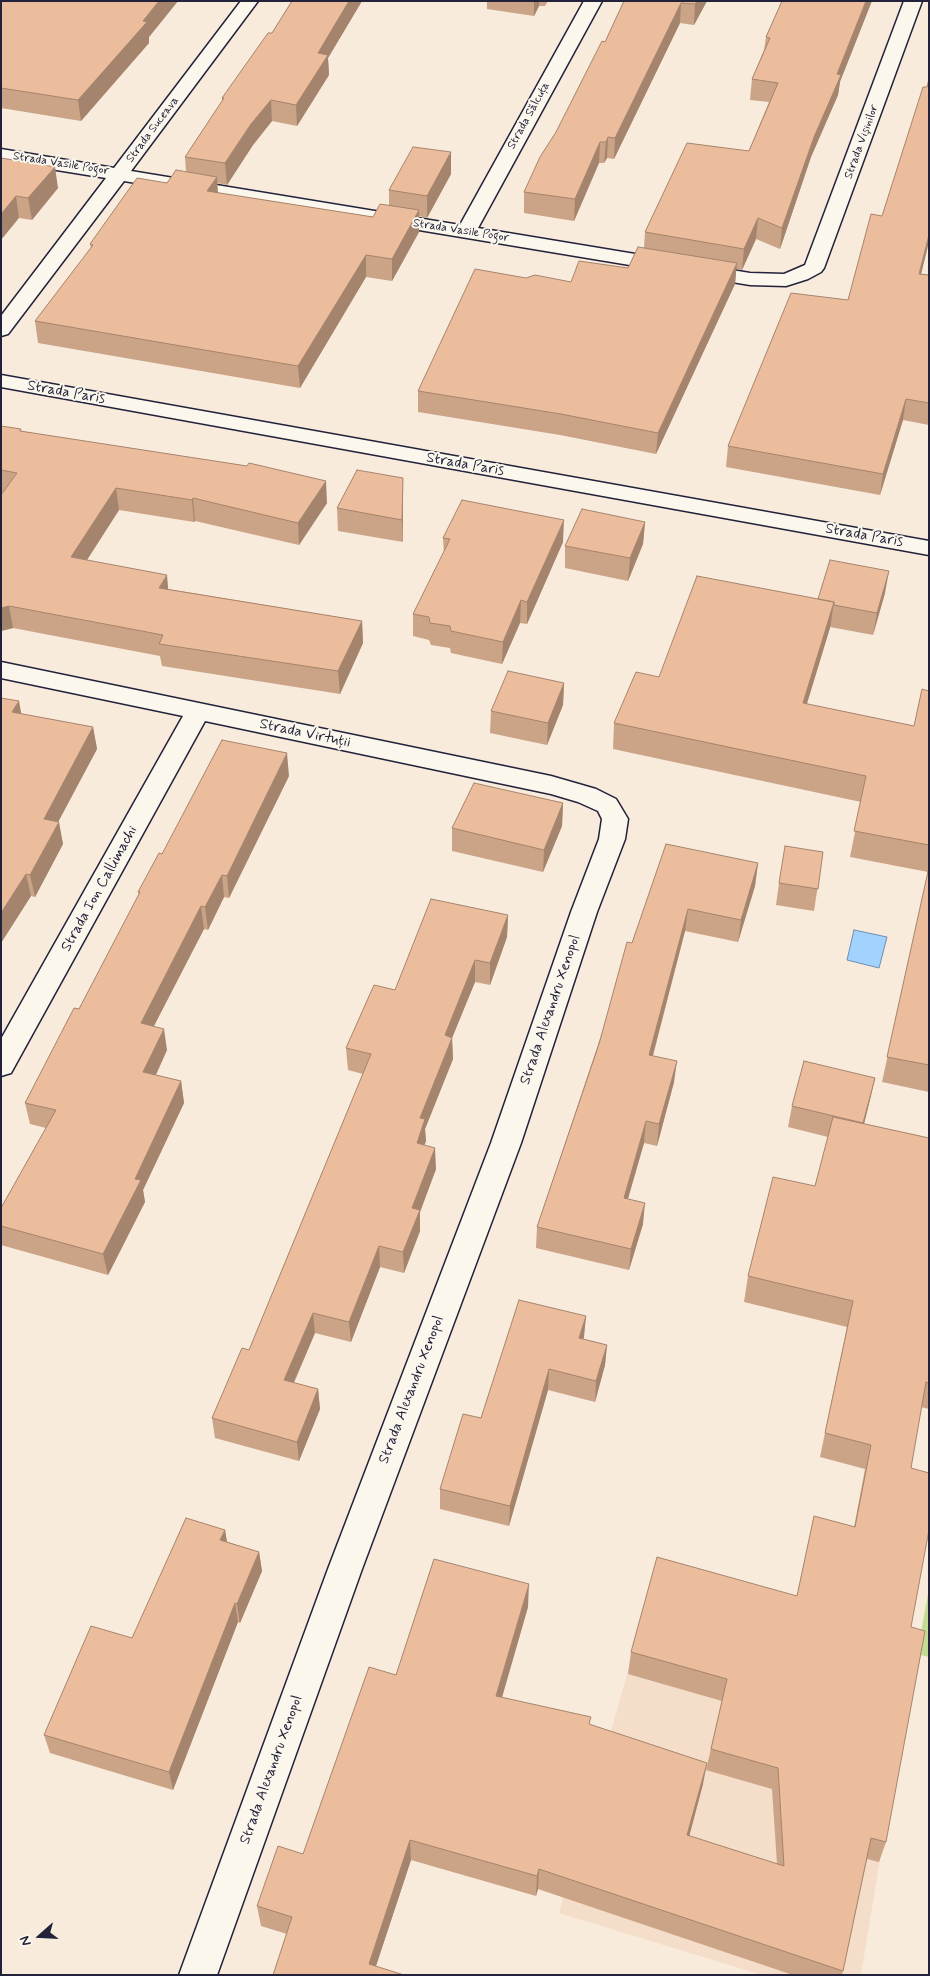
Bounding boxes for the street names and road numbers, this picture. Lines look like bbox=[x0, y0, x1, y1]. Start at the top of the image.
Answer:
street label: Strada Sălcuța bbox=[505, 80, 553, 152]
street label: Strada Suceava bbox=[124, 94, 182, 166]
street label: Strada Vișinilor bbox=[842, 103, 882, 181]
street label: Strada Vasile Pogor bbox=[12, 149, 110, 179]
street label: Strada Vasile Pogor bbox=[412, 216, 510, 246]
street label: Strada Paris bbox=[26, 377, 106, 409]
street label: Strada Paris bbox=[425, 449, 505, 481]
street label: Strada Paris bbox=[824, 520, 904, 552]
street label: Strada Virtuții bbox=[258, 716, 352, 752]
street label: Strada Ion Callimachi bbox=[58, 823, 142, 955]
street label: Strada Alexandru Xenopol bbox=[517, 933, 585, 1087]
street label: Strada Alexandru Xenopol bbox=[375, 1313, 449, 1467]
street label: Strada Alexandru Xenopol bbox=[237, 1693, 307, 1847]

